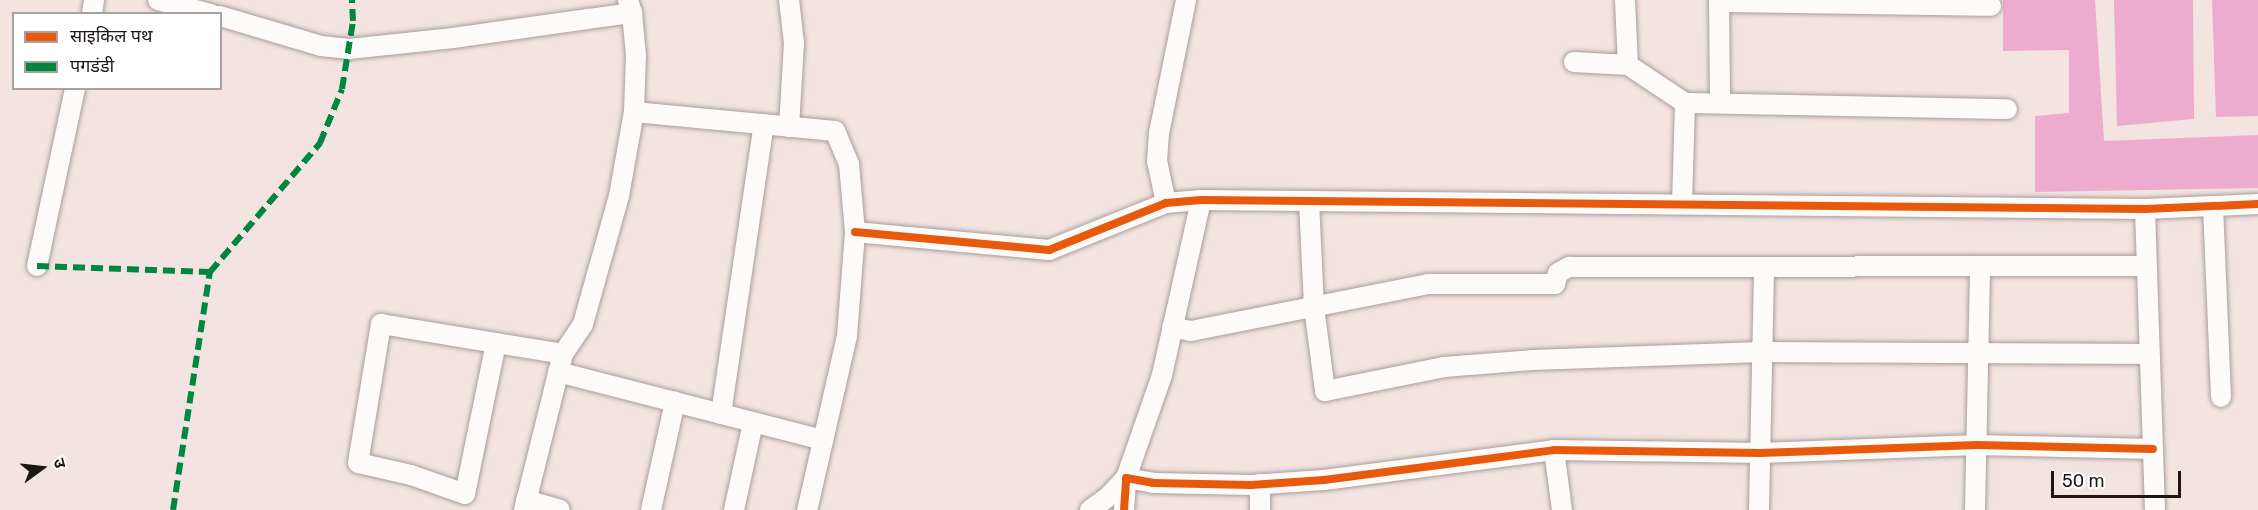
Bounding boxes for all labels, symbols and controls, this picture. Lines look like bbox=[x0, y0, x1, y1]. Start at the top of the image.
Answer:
legend bbox=[12, 12, 222, 90]
text: साइकिल पथ bbox=[70, 25, 153, 47]
text: पगडंडी bbox=[70, 55, 114, 77]
north arrow bbox=[12, 438, 72, 498]
text: उ bbox=[49, 456, 70, 470]
scale bar bbox=[2054, 459, 2184, 497]
text: 50 m bbox=[2062, 470, 2105, 492]

